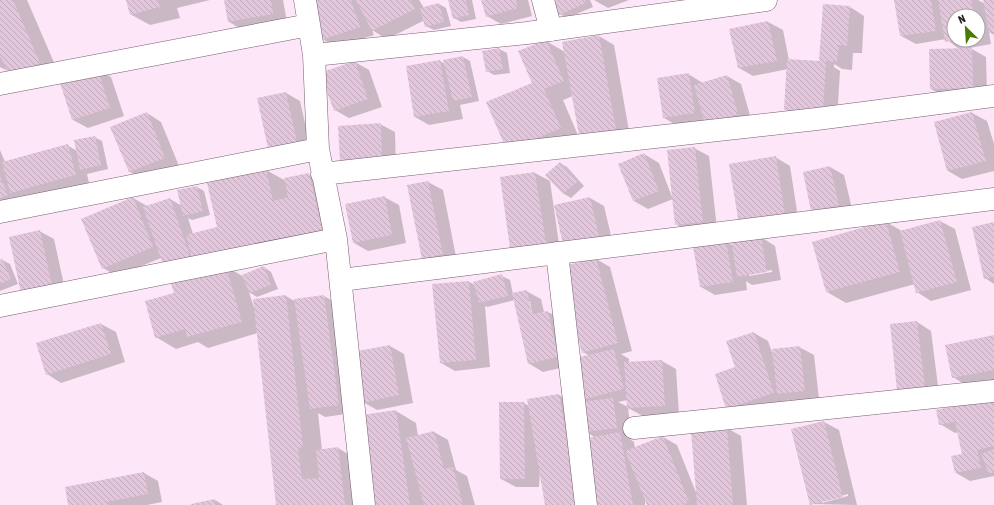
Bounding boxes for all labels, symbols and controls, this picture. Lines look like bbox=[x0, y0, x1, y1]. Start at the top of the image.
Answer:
north arrow bbox=[946, 8, 986, 48]
text: N bbox=[956, 12, 967, 26]

